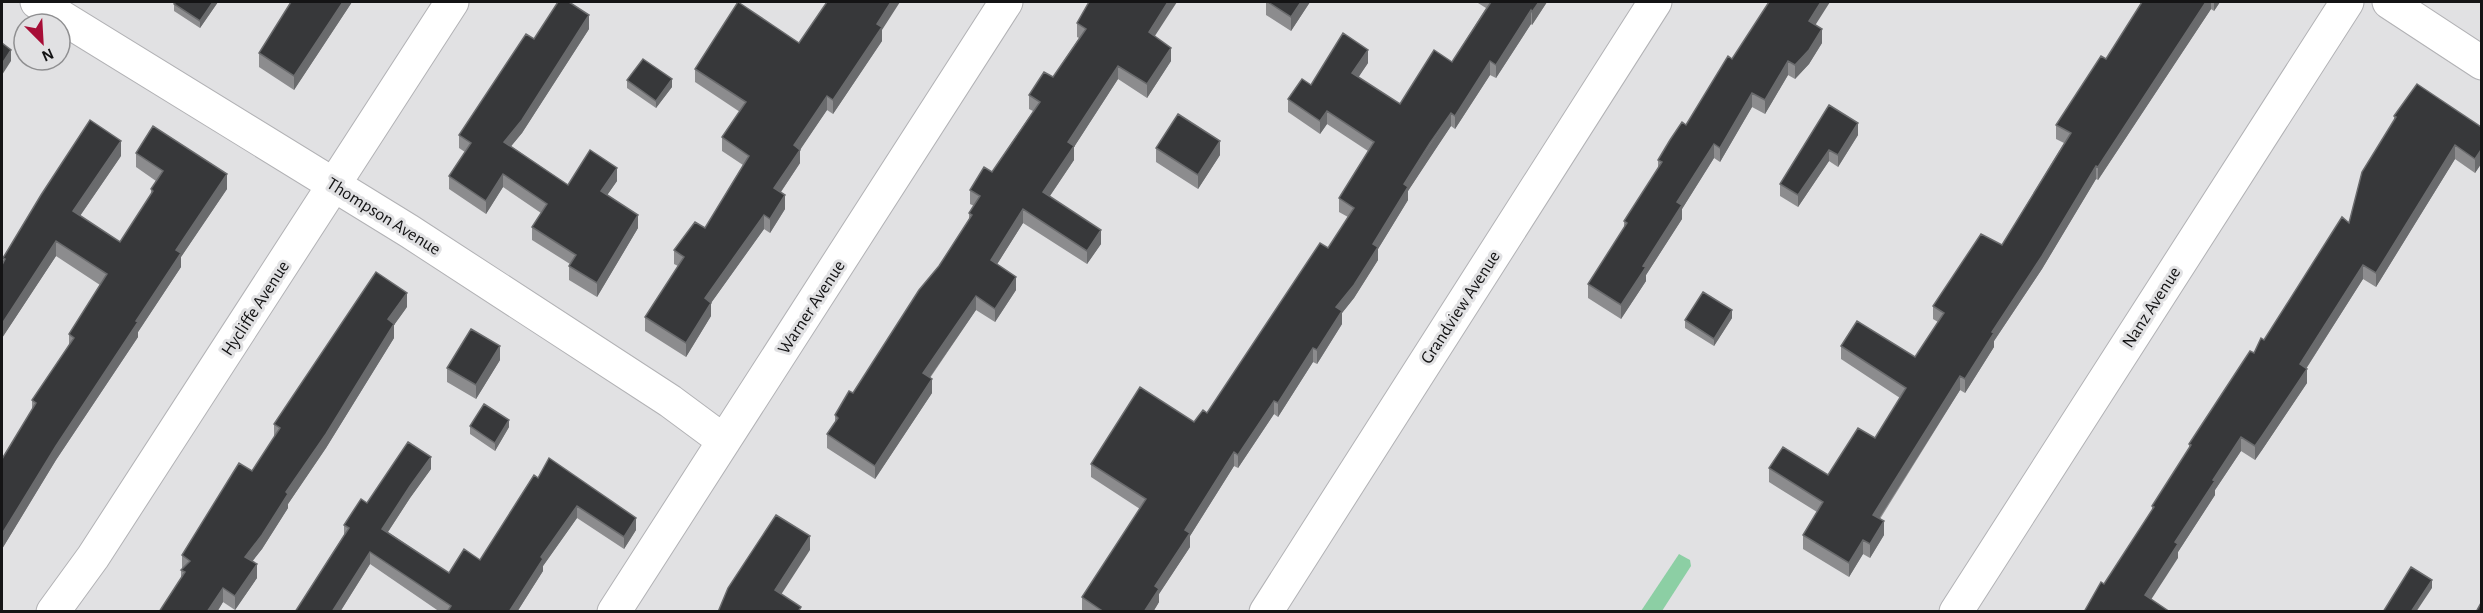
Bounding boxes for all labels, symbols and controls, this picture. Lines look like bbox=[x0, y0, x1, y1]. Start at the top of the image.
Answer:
north arrow bbox=[12, 12, 72, 72]
text: N bbox=[39, 45, 56, 64]
street label: Thompson Avenue bbox=[323, 175, 443, 259]
street label: Grandview Avenue bbox=[1418, 248, 1504, 367]
street label: Warner Avenue bbox=[775, 257, 849, 358]
street label: Hycliffe Avenue bbox=[219, 258, 293, 359]
street label: Nanz Avenue bbox=[2119, 264, 2184, 351]

